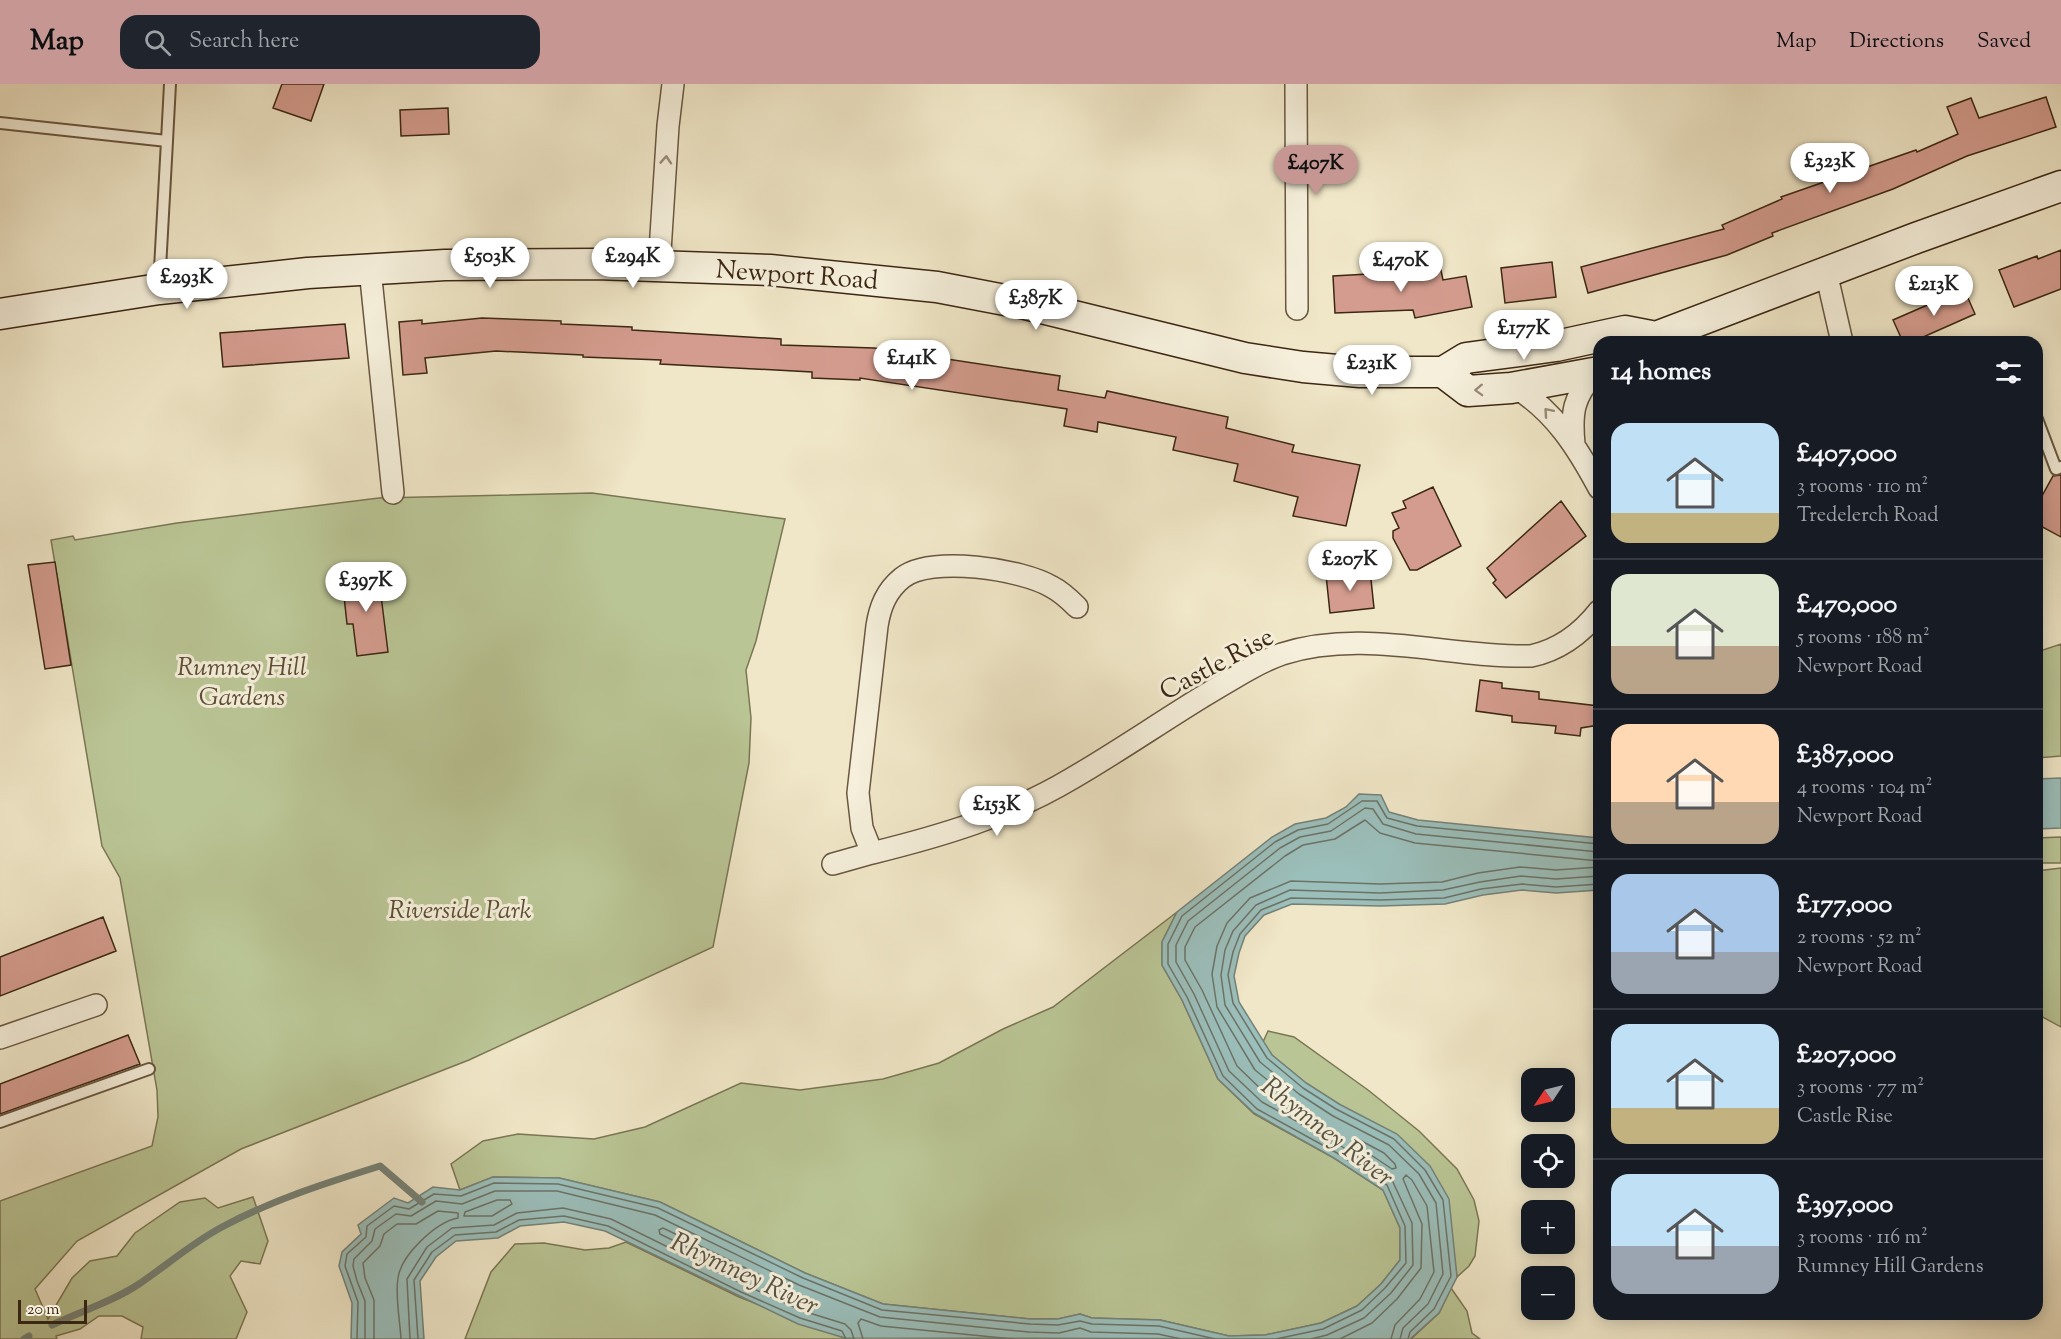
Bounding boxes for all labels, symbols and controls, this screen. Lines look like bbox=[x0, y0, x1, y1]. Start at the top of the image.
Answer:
search box bbox=[120, 15, 540, 69]
text: Map bbox=[30, 22, 84, 62]
icon: search bbox=[141, 26, 174, 59]
text: Search here bbox=[189, 26, 299, 58]
text: Map bbox=[1776, 27, 1816, 57]
text: Directions bbox=[1849, 27, 1944, 57]
text: Saved bbox=[1977, 27, 2031, 57]
pin: £323K bbox=[1788, 143, 1872, 194]
pin: £407K bbox=[1274, 145, 1358, 196]
text: £323K bbox=[1804, 148, 1856, 177]
text: £407K bbox=[1288, 150, 1344, 179]
one-way arrow bbox=[659, 155, 672, 164]
pin: £503K bbox=[448, 238, 532, 289]
pin: £294K bbox=[591, 238, 675, 289]
pin: £470K bbox=[1359, 242, 1443, 293]
text: £503K bbox=[464, 243, 516, 272]
text: £294K bbox=[606, 243, 660, 272]
text: £470K bbox=[1373, 247, 1429, 276]
street label: Newport Road bbox=[714, 252, 880, 301]
pin: £293K bbox=[145, 259, 229, 310]
text: £293K bbox=[161, 264, 213, 293]
pin: £213K bbox=[1892, 266, 1976, 317]
text: £213K bbox=[1909, 271, 1959, 300]
pin: £387K bbox=[994, 280, 1078, 331]
text: £387K bbox=[1009, 285, 1063, 314]
pin: £177K bbox=[1482, 310, 1566, 361]
text: £177K bbox=[1498, 315, 1550, 344]
pin: £141K bbox=[870, 340, 954, 391]
text: £141K bbox=[887, 345, 937, 374]
pin: £231K bbox=[1330, 345, 1414, 396]
text: £231K bbox=[1347, 350, 1397, 379]
text: 14 homes bbox=[1611, 354, 1711, 391]
icon: filters bbox=[1992, 356, 2025, 389]
one-way arrow bbox=[1475, 384, 1484, 397]
one-way arrow bbox=[1544, 408, 1555, 419]
text: £407,000 bbox=[1797, 436, 1897, 473]
icon: home bbox=[1659, 447, 1731, 519]
text: 3 rooms · 110 m² bbox=[1797, 473, 1928, 502]
text: Tredelerch Road bbox=[1797, 502, 1939, 531]
pin: £207K bbox=[1308, 541, 1392, 592]
text: £207K bbox=[1322, 546, 1378, 575]
pin: £397K bbox=[324, 562, 408, 613]
text: £397K bbox=[339, 567, 393, 596]
text: £470,000 bbox=[1797, 587, 1897, 624]
icon: home bbox=[1659, 598, 1731, 670]
street label: Castle Rise bbox=[1153, 620, 1281, 711]
text: 5 rooms · 188 m² bbox=[1797, 624, 1930, 653]
park label: Rumney Hill Gardens bbox=[177, 650, 307, 717]
text: Newport Road bbox=[1797, 653, 1922, 682]
text: £387,000 bbox=[1797, 737, 1894, 774]
icon: home bbox=[1659, 748, 1731, 820]
text: 4 rooms · 104 m² bbox=[1797, 774, 1933, 803]
pin: £153K bbox=[955, 786, 1039, 837]
text: £153K bbox=[973, 791, 1021, 820]
text: Newport Road bbox=[1797, 803, 1922, 832]
text: £177,000 bbox=[1797, 887, 1892, 924]
park label: Riverside Park bbox=[389, 893, 532, 930]
icon: home bbox=[1659, 898, 1731, 970]
text: 2 rooms · 52 m² bbox=[1797, 924, 1922, 953]
text: Newport Road bbox=[1797, 953, 1922, 982]
text: £207,000 bbox=[1797, 1037, 1896, 1074]
icon: home bbox=[1659, 1048, 1731, 1120]
north arrow bbox=[1521, 1068, 1575, 1122]
map controls bbox=[1521, 1068, 1575, 1320]
water label: Rhymney River bbox=[1252, 1069, 1402, 1198]
text: 3 rooms · 77 m² bbox=[1797, 1074, 1924, 1103]
text: Castle Rise bbox=[1797, 1103, 1893, 1132]
button: locate bbox=[1521, 1134, 1575, 1188]
text: £397,000 bbox=[1797, 1187, 1893, 1224]
icon: home bbox=[1659, 1198, 1731, 1270]
button: + bbox=[1521, 1200, 1575, 1254]
water label: Rhymney River bbox=[664, 1224, 825, 1327]
text: 3 rooms · 116 m² bbox=[1797, 1224, 1928, 1253]
text: Rumney Hill Gardens bbox=[1797, 1253, 1984, 1282]
button: − bbox=[1521, 1266, 1575, 1320]
scale bar bbox=[18, 1297, 87, 1324]
text: 20 m bbox=[27, 1299, 60, 1322]

